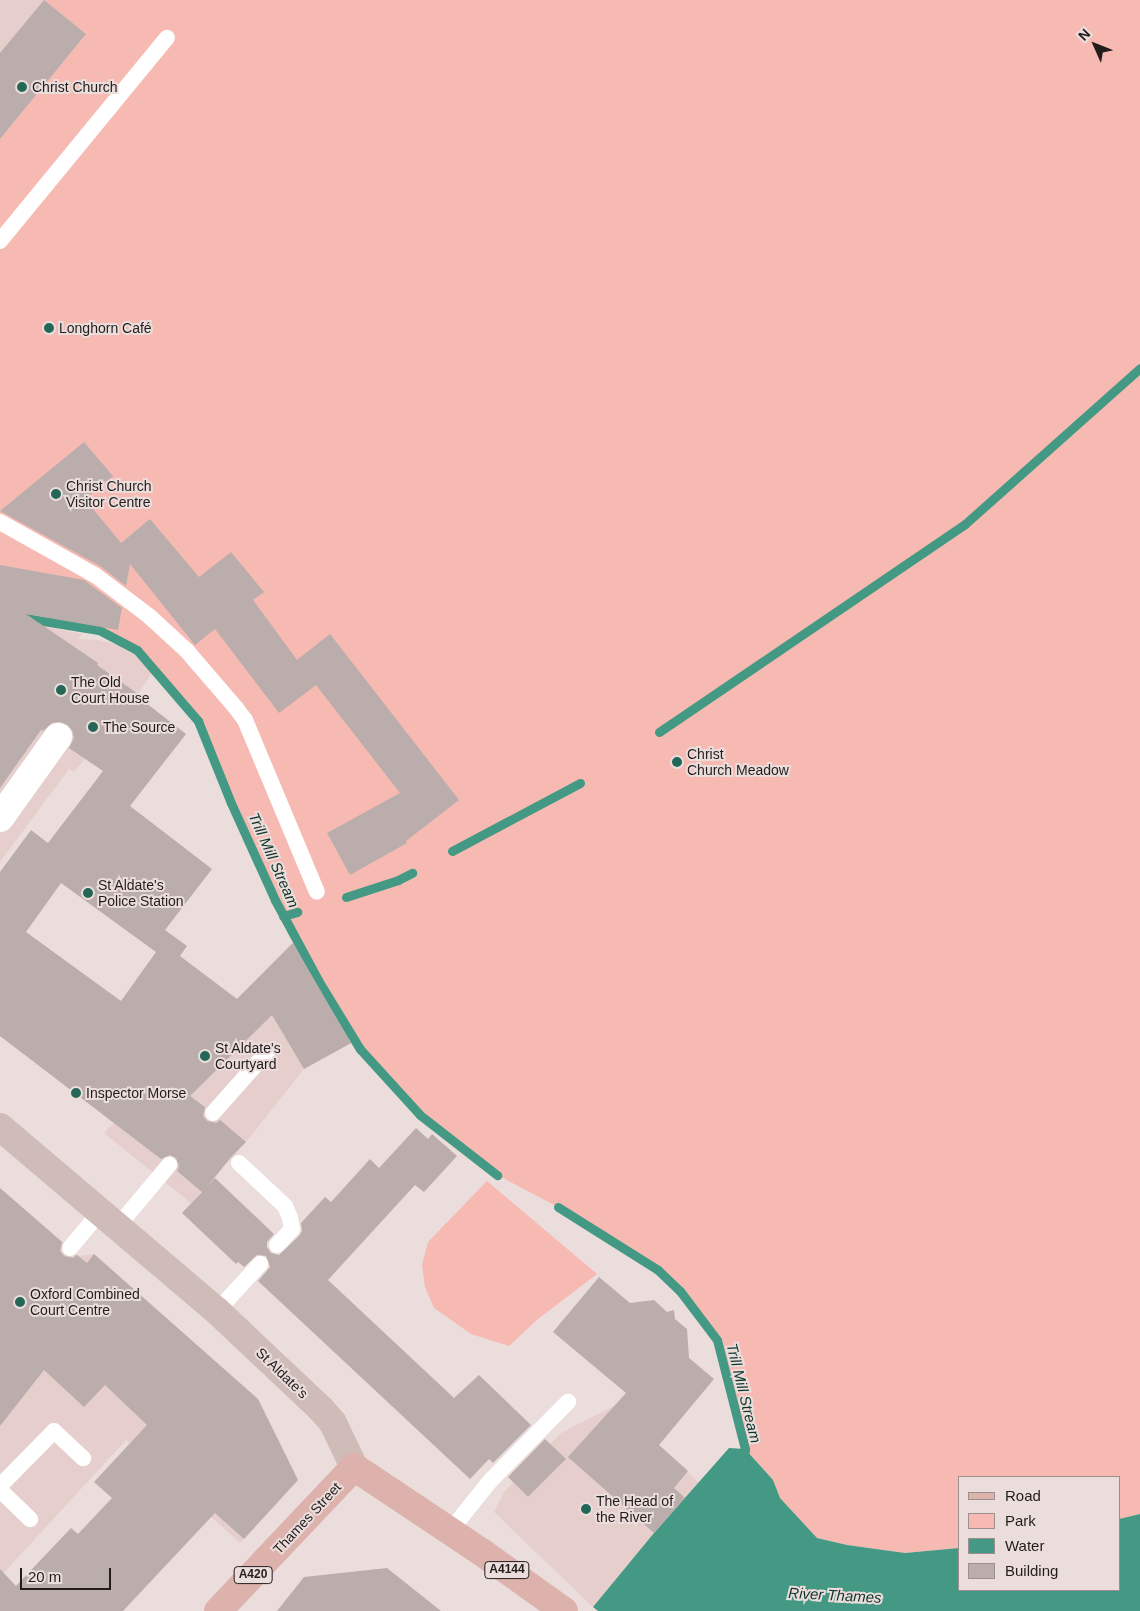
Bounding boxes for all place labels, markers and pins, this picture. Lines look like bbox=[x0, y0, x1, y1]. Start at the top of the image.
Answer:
place label: Christ Church bbox=[32, 79, 118, 95]
marker: Christ Church bbox=[16, 81, 28, 93]
place label: Longhorn Café bbox=[59, 320, 152, 336]
marker: Longhorn Café bbox=[43, 322, 55, 334]
place label: Christ Church Visitor Centre bbox=[66, 478, 152, 511]
marker: Christ Church Visitor Centre bbox=[50, 488, 62, 500]
place label: The Old Court House bbox=[71, 674, 150, 706]
marker: The Old Court House bbox=[55, 684, 67, 696]
place label: The Source bbox=[103, 719, 175, 735]
marker: The Source bbox=[87, 721, 99, 733]
place label: Christ Church Meadow bbox=[687, 746, 789, 779]
marker: Christ Church Meadow bbox=[671, 756, 683, 768]
place label: St Aldate's Police Station bbox=[98, 877, 184, 910]
marker: St Aldate's Police Station bbox=[82, 887, 94, 899]
place label: St Aldate's Courtyard bbox=[215, 1040, 281, 1072]
marker: St Aldate's Courtyard bbox=[199, 1050, 211, 1062]
place label: Inspector Morse bbox=[86, 1085, 186, 1101]
marker: Inspector Morse bbox=[70, 1087, 82, 1099]
place label: Oxford Combined Court Centre bbox=[30, 1286, 140, 1318]
marker: Oxford Combined Court Centre bbox=[14, 1296, 26, 1308]
place label: The Head of the River bbox=[596, 1493, 673, 1525]
marker: The Head of the River bbox=[580, 1503, 592, 1515]

